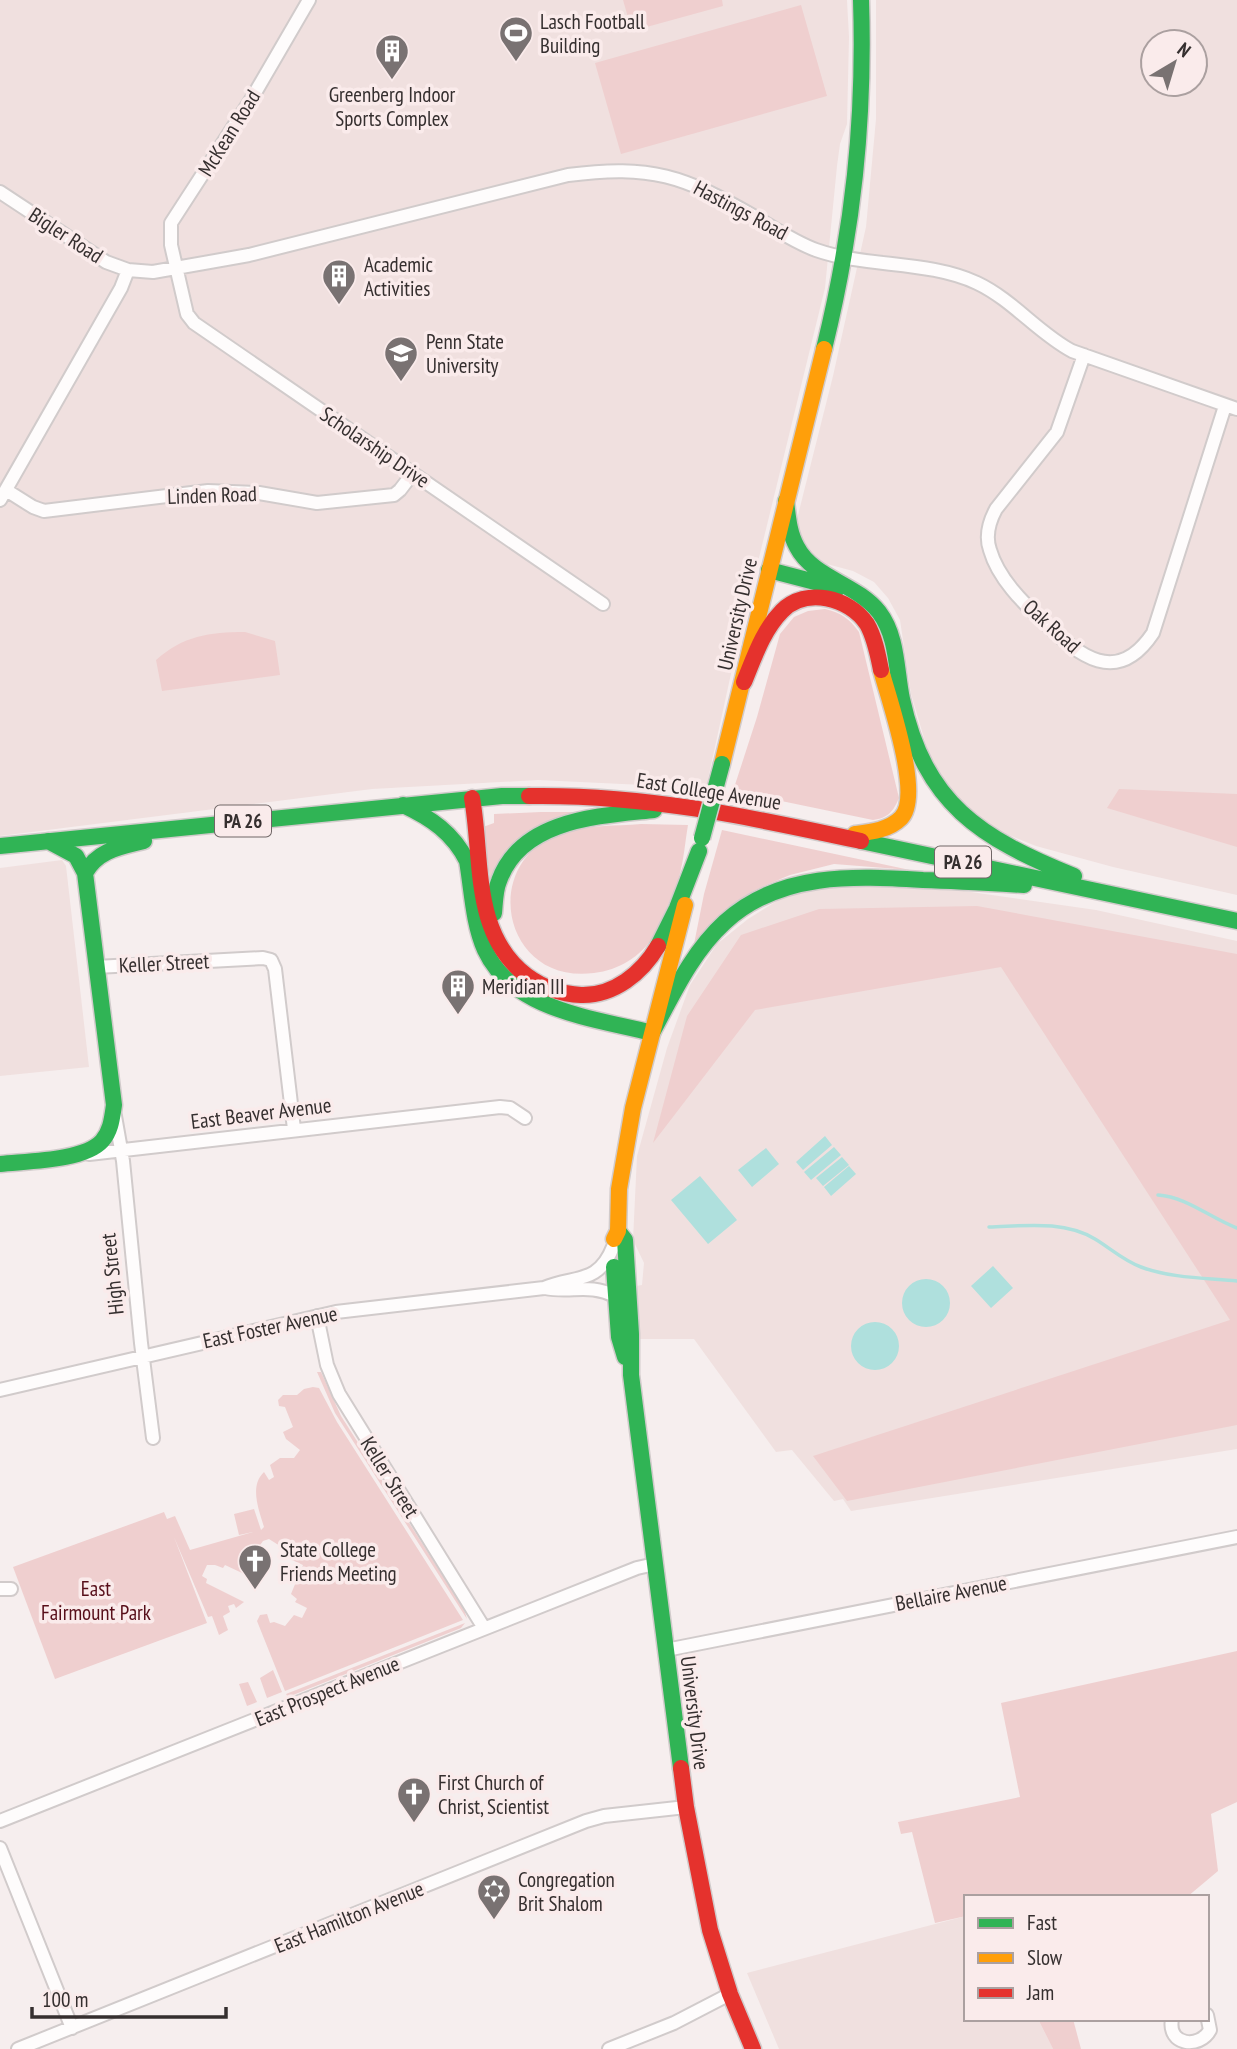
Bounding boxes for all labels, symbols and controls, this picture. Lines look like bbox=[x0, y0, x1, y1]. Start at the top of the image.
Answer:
place label: Lasch Football Building bbox=[540, 8, 645, 59]
sports icon: Lasch Football Building bbox=[497, 14, 535, 63]
north arrow bbox=[1139, 28, 1209, 98]
building icon: Greenberg Indoor Sports Complex bbox=[373, 32, 411, 81]
text: N bbox=[1173, 37, 1196, 62]
place label: Greenberg Indoor Sports Complex bbox=[329, 81, 456, 132]
street label: McKean Road bbox=[192, 85, 266, 181]
street label: Hastings Road bbox=[689, 174, 793, 246]
street label: Bigler Road bbox=[24, 201, 108, 269]
place label: Academic Activities bbox=[364, 251, 434, 302]
building icon: Academic Activities bbox=[320, 257, 358, 306]
place label: Penn State University bbox=[426, 328, 504, 379]
school or university icon: Penn State University bbox=[382, 334, 420, 383]
street label: Scholarship Drive bbox=[315, 400, 435, 494]
street label: Linden Road bbox=[167, 480, 257, 510]
street label: University Drive bbox=[711, 555, 763, 673]
street label: Oak Road bbox=[1018, 593, 1086, 659]
street label: East College Avenue bbox=[635, 766, 783, 816]
road number: PA 26 bbox=[215, 806, 271, 836]
road number: PA 26 bbox=[935, 846, 991, 877]
street label: Keller Street bbox=[118, 947, 210, 979]
building icon: Meridian III bbox=[439, 967, 477, 1016]
place label: Meridian III bbox=[482, 973, 565, 1000]
street label: East Beaver Avenue bbox=[189, 1091, 333, 1135]
street label: High Street bbox=[94, 1232, 130, 1316]
street label: East Foster Avenue bbox=[200, 1300, 340, 1354]
street label: Keller Street bbox=[355, 1432, 426, 1523]
place label: State College Friends Meeting bbox=[280, 1536, 397, 1587]
church icon: State College Friends Meeting bbox=[236, 1542, 274, 1591]
street label: Bellaire Avenue bbox=[893, 1569, 1009, 1617]
park label: East Fairmount Park bbox=[41, 1575, 151, 1626]
street label: East Prospect Avenue bbox=[251, 1650, 403, 1732]
street label: University Drive bbox=[675, 1655, 715, 1771]
place label: First Church of Christ, Scientist bbox=[438, 1769, 549, 1820]
church icon: First Church of Christ, Scientist bbox=[395, 1775, 433, 1824]
place label: Congregation Brit Shalom bbox=[518, 1866, 615, 1917]
synagogue icon: Congregation Brit Shalom bbox=[475, 1872, 513, 1921]
street label: East Hamilton Avenue bbox=[271, 1875, 427, 1959]
legend bbox=[964, 1895, 1209, 2021]
text: Fast bbox=[1027, 1909, 1057, 1936]
text: Slow bbox=[1027, 1944, 1063, 1971]
scale bar bbox=[32, 1976, 226, 2020]
text: Jam bbox=[1026, 1979, 1054, 2006]
text: 100 m bbox=[42, 1986, 88, 2013]

